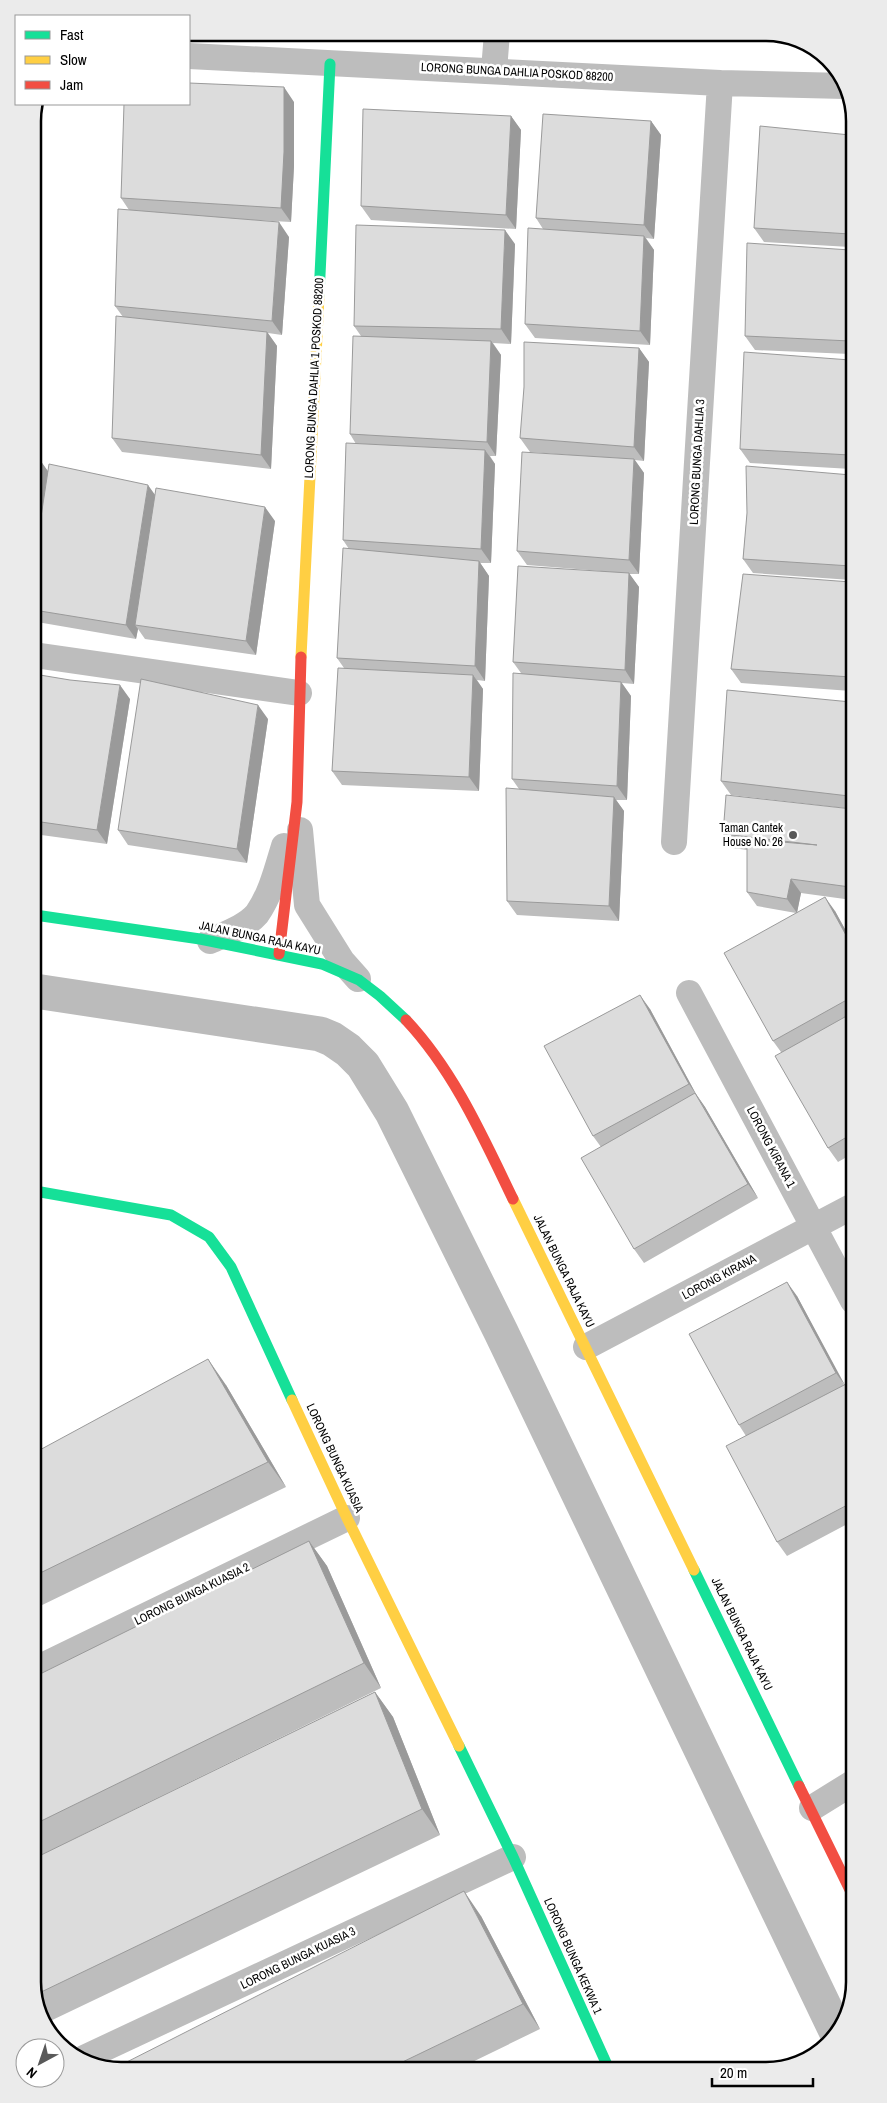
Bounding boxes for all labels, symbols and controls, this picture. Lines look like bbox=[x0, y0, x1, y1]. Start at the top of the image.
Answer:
legend bbox=[15, 15, 190, 105]
text: Fast bbox=[60, 24, 84, 45]
text: Slow bbox=[60, 49, 87, 70]
street label: LORONG BUNGA DAHLIA POSKOD 88200 bbox=[420, 59, 614, 85]
text: Jam bbox=[60, 74, 83, 95]
street label: LORONG BUNGA DAHLIA 1 POSKOD 88200 bbox=[301, 277, 327, 479]
street label: LORONG BUNGA DAHLIA 3 bbox=[686, 399, 708, 525]
place label: Taman Cantek House No. 26 bbox=[719, 820, 783, 850]
marker: Taman Cantek House No. 26 bbox=[787, 829, 799, 841]
street label: JALAN BUNGA RAJA KAYU bbox=[198, 917, 322, 959]
street label: LORONG KIRANA 1 bbox=[743, 1104, 799, 1191]
street label: JALAN BUNGA RAJA KAYU bbox=[530, 1212, 598, 1330]
street label: LORONG KIRANA bbox=[679, 1250, 759, 1303]
street label: LORONG BUNGA KUASIA bbox=[303, 1401, 368, 1516]
street label: LORONG BUNGA KUASIA 2 bbox=[132, 1559, 252, 1629]
street label: JALAN BUNGA RAJA KAYU bbox=[708, 1575, 776, 1693]
street label: LORONG BUNGA KEKWA 1 bbox=[540, 1895, 606, 2017]
street label: LORONG BUNGA KUASIA 3 bbox=[238, 1923, 358, 1993]
north arrow bbox=[15, 2038, 65, 2088]
scale bar bbox=[712, 2056, 813, 2088]
text: 20 m bbox=[720, 2062, 747, 2083]
text: N bbox=[23, 2063, 41, 2083]

